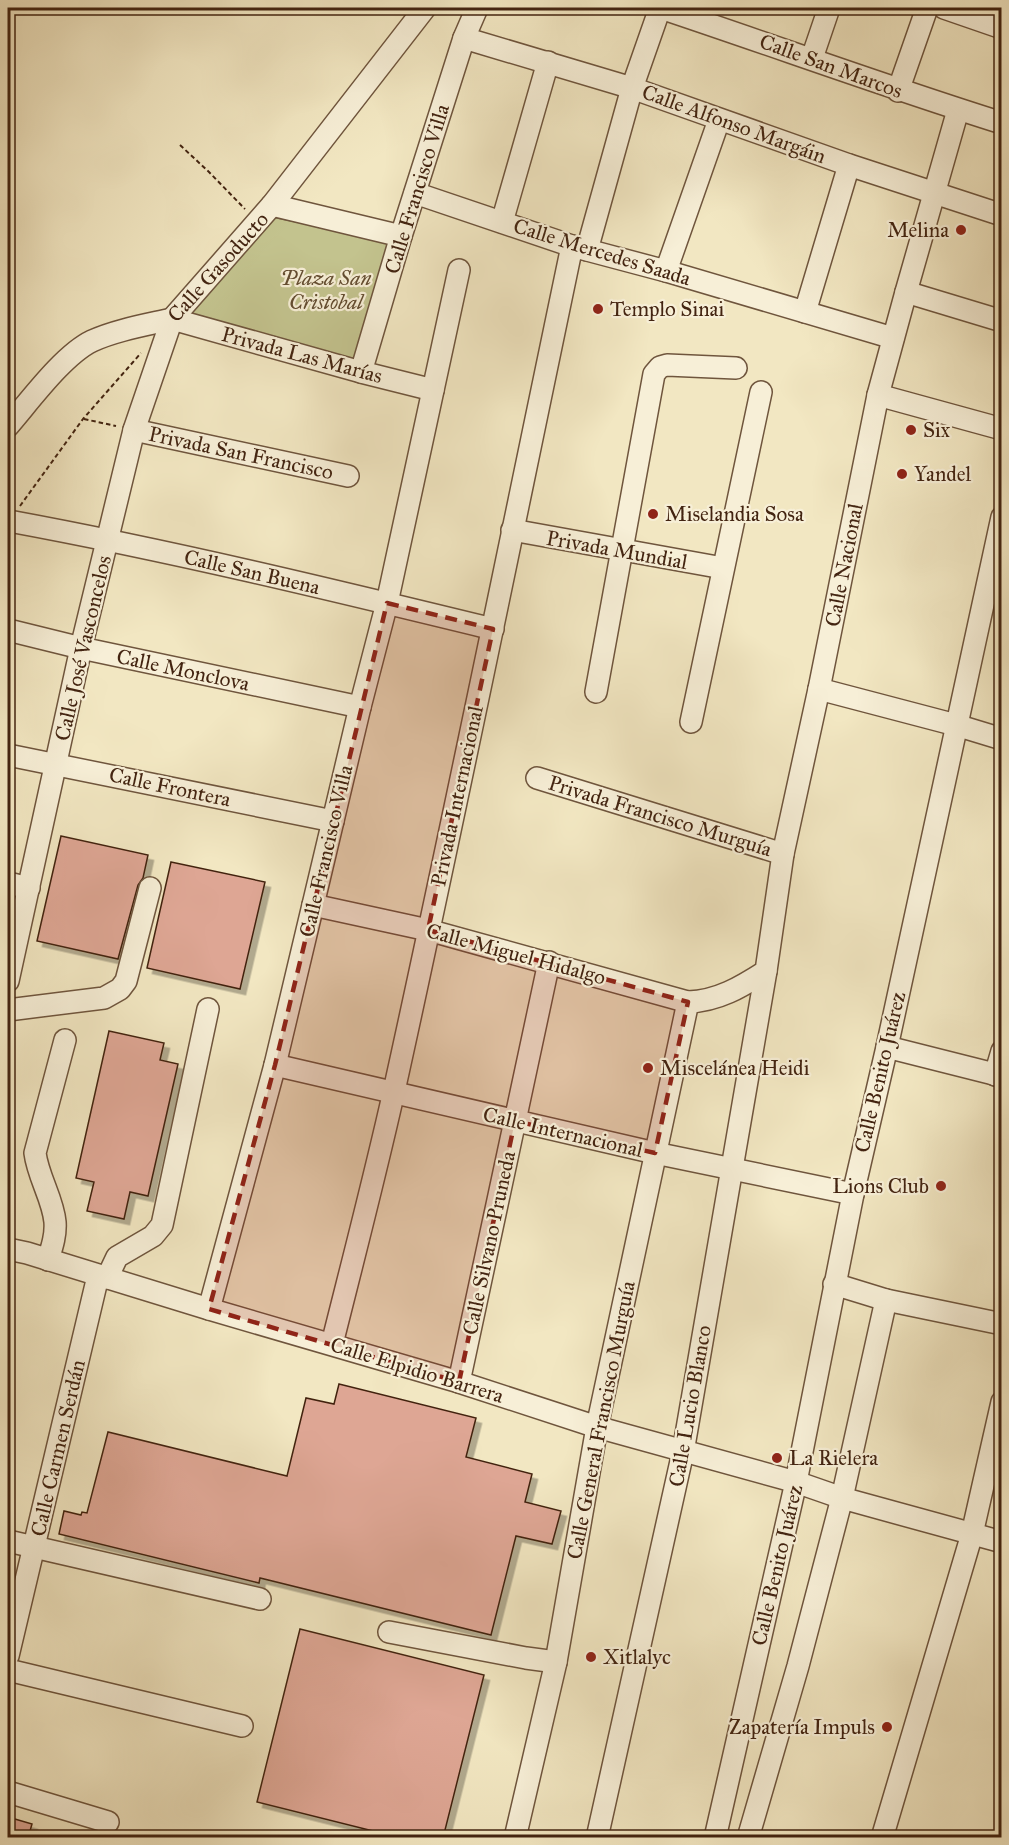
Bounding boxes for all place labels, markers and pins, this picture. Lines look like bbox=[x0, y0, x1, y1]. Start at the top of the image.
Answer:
place label: Melina bbox=[887, 217, 949, 243]
marker: Melina bbox=[954, 223, 968, 237]
place label: Templo Sinai bbox=[610, 296, 724, 322]
marker: Templo Sinai bbox=[591, 302, 605, 316]
place label: Six bbox=[923, 417, 951, 443]
marker: Six bbox=[904, 423, 918, 437]
place label: Yandel bbox=[914, 461, 972, 487]
marker: Yandel bbox=[895, 467, 909, 481]
place label: Miselandia Sosa bbox=[665, 501, 804, 527]
marker: Miselandia Sosa bbox=[646, 507, 660, 521]
place label: Miscelánea Heidi bbox=[660, 1055, 810, 1081]
marker: Miscelánea Heidi bbox=[641, 1061, 655, 1075]
place label: Lions Club bbox=[832, 1173, 929, 1199]
marker: Lions Club bbox=[934, 1179, 948, 1193]
place label: La Rielera bbox=[789, 1445, 878, 1471]
marker: La Rielera bbox=[770, 1451, 784, 1465]
place label: Xitlalyc bbox=[603, 1644, 671, 1670]
marker: Xitlalyc bbox=[584, 1650, 598, 1664]
place label: Zapatería Impuls bbox=[729, 1714, 875, 1740]
marker: Zapatería Impuls bbox=[880, 1720, 894, 1734]

